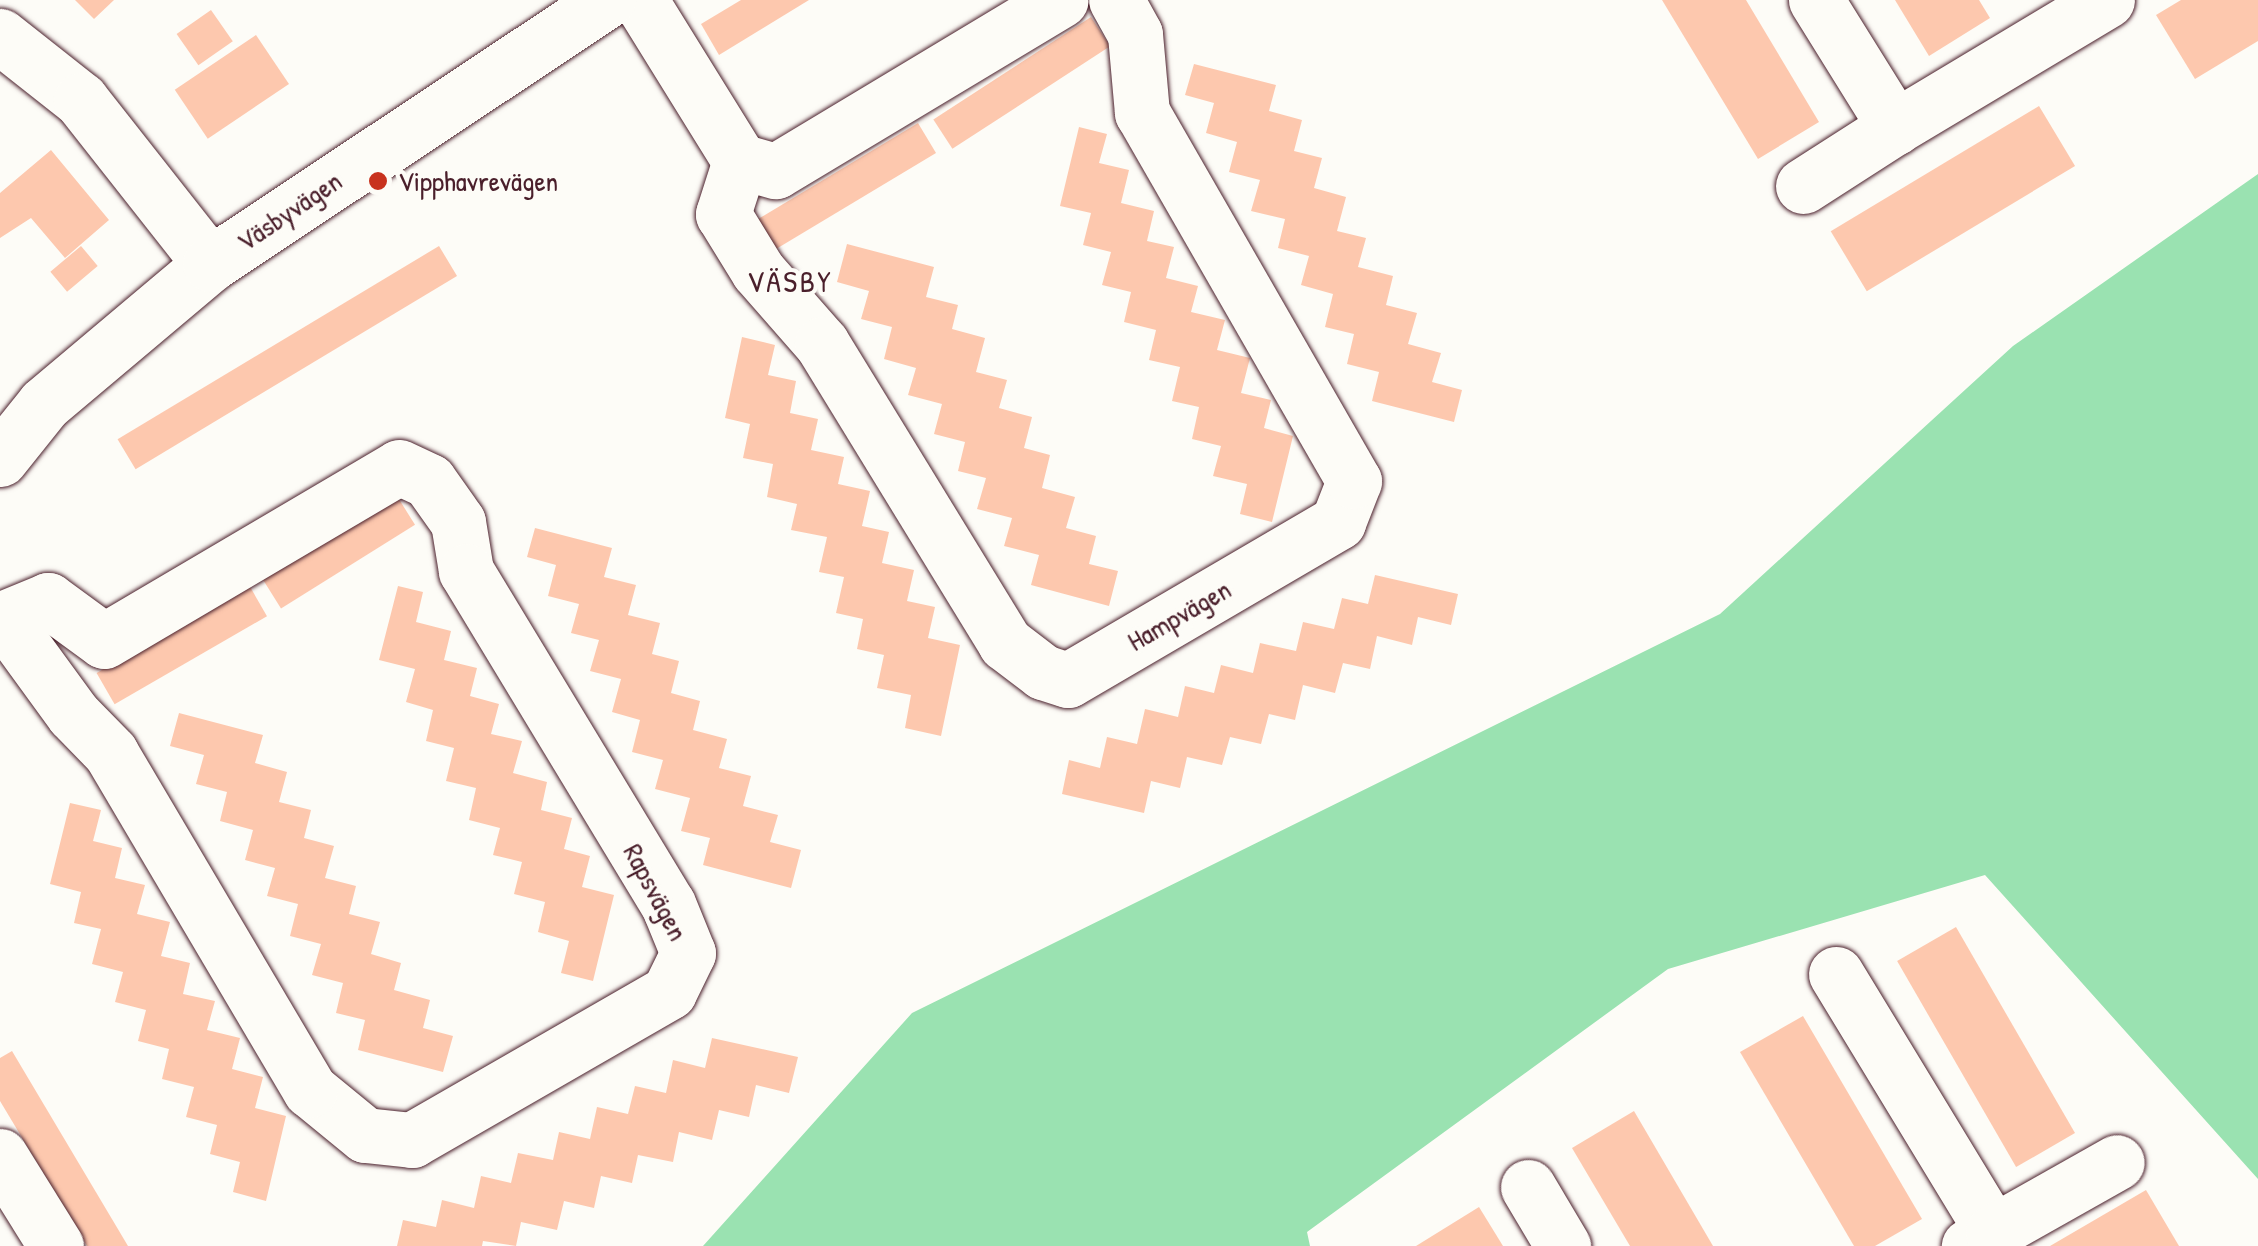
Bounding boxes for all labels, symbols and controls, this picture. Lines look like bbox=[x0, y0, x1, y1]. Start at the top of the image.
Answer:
street label: Väsbyvägen bbox=[230, 164, 348, 258]
place label: Vipphavrevägen bbox=[398, 164, 558, 198]
marker: Vipphavrevägen bbox=[367, 170, 389, 192]
district label: VÄSBY bbox=[747, 263, 833, 299]
street label: Hampvägen bbox=[1121, 572, 1237, 658]
street label: Rapsvägen bbox=[617, 838, 695, 946]

